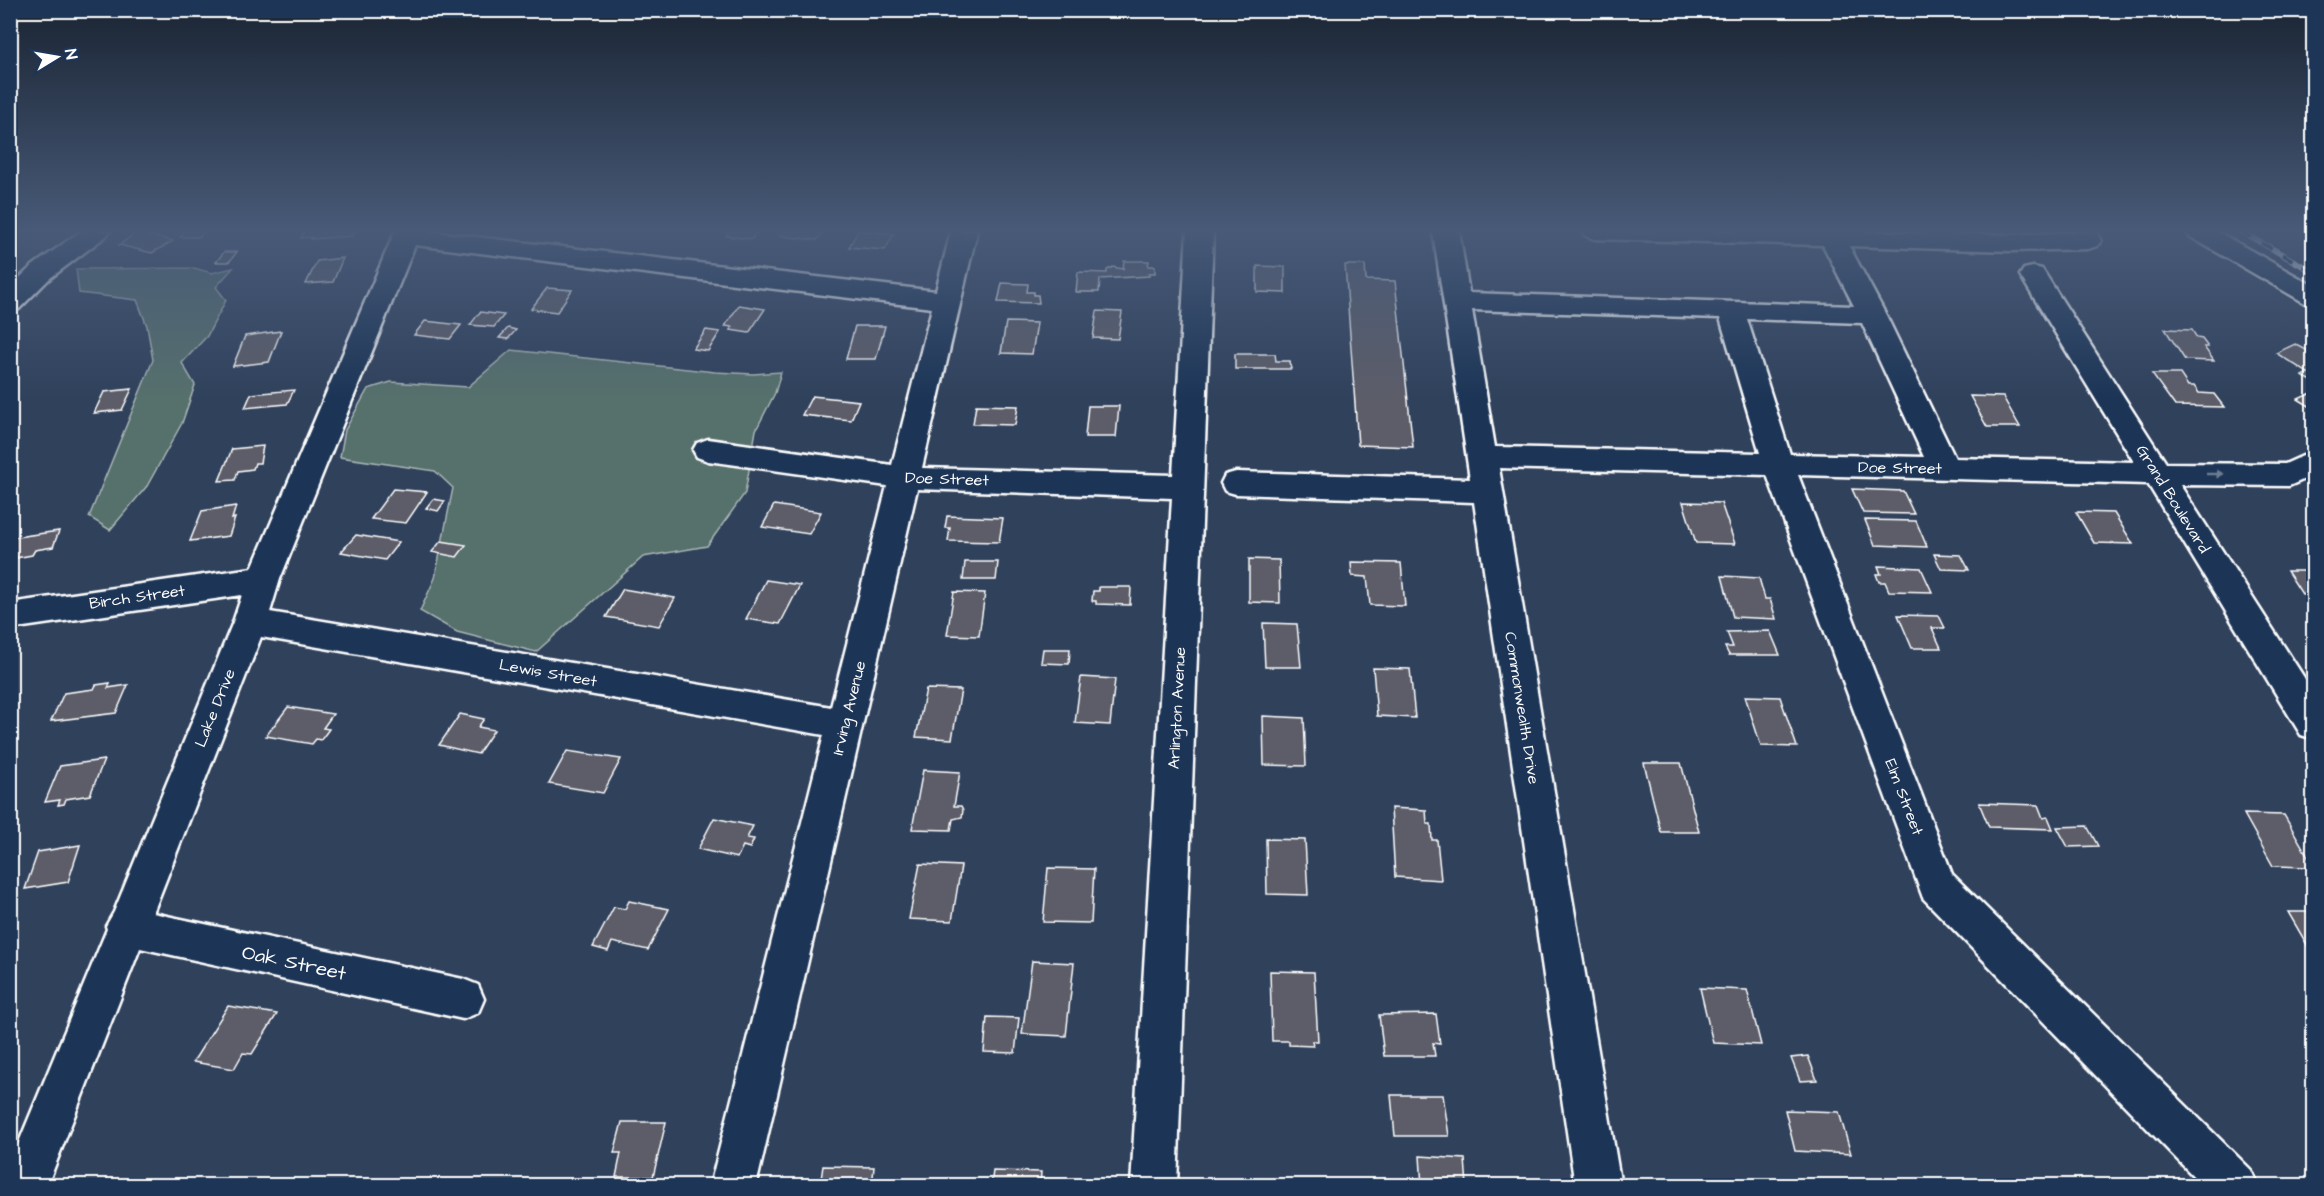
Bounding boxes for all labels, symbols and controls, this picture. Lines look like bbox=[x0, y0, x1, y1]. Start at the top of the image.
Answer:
north arrow bbox=[27, 27, 87, 87]
text: N bbox=[59, 47, 82, 61]
street label: Grand Boulevard bbox=[2131, 441, 2215, 557]
street label: Doe Street bbox=[1858, 456, 1943, 480]
street label: Doe Street bbox=[905, 467, 990, 491]
one-way arrow bbox=[2205, 469, 2224, 479]
street label: Birch Street bbox=[88, 579, 187, 615]
street label: Commonwealth Drive bbox=[1499, 630, 1545, 786]
street label: Arlington Avenue bbox=[1163, 646, 1192, 770]
street label: Lewis Street bbox=[497, 654, 599, 693]
street label: Irving Avenue bbox=[827, 658, 872, 758]
street label: Lake Drive bbox=[189, 665, 241, 750]
street label: Elm Street bbox=[1879, 756, 1929, 839]
street label: Oak Street bbox=[239, 938, 349, 988]

